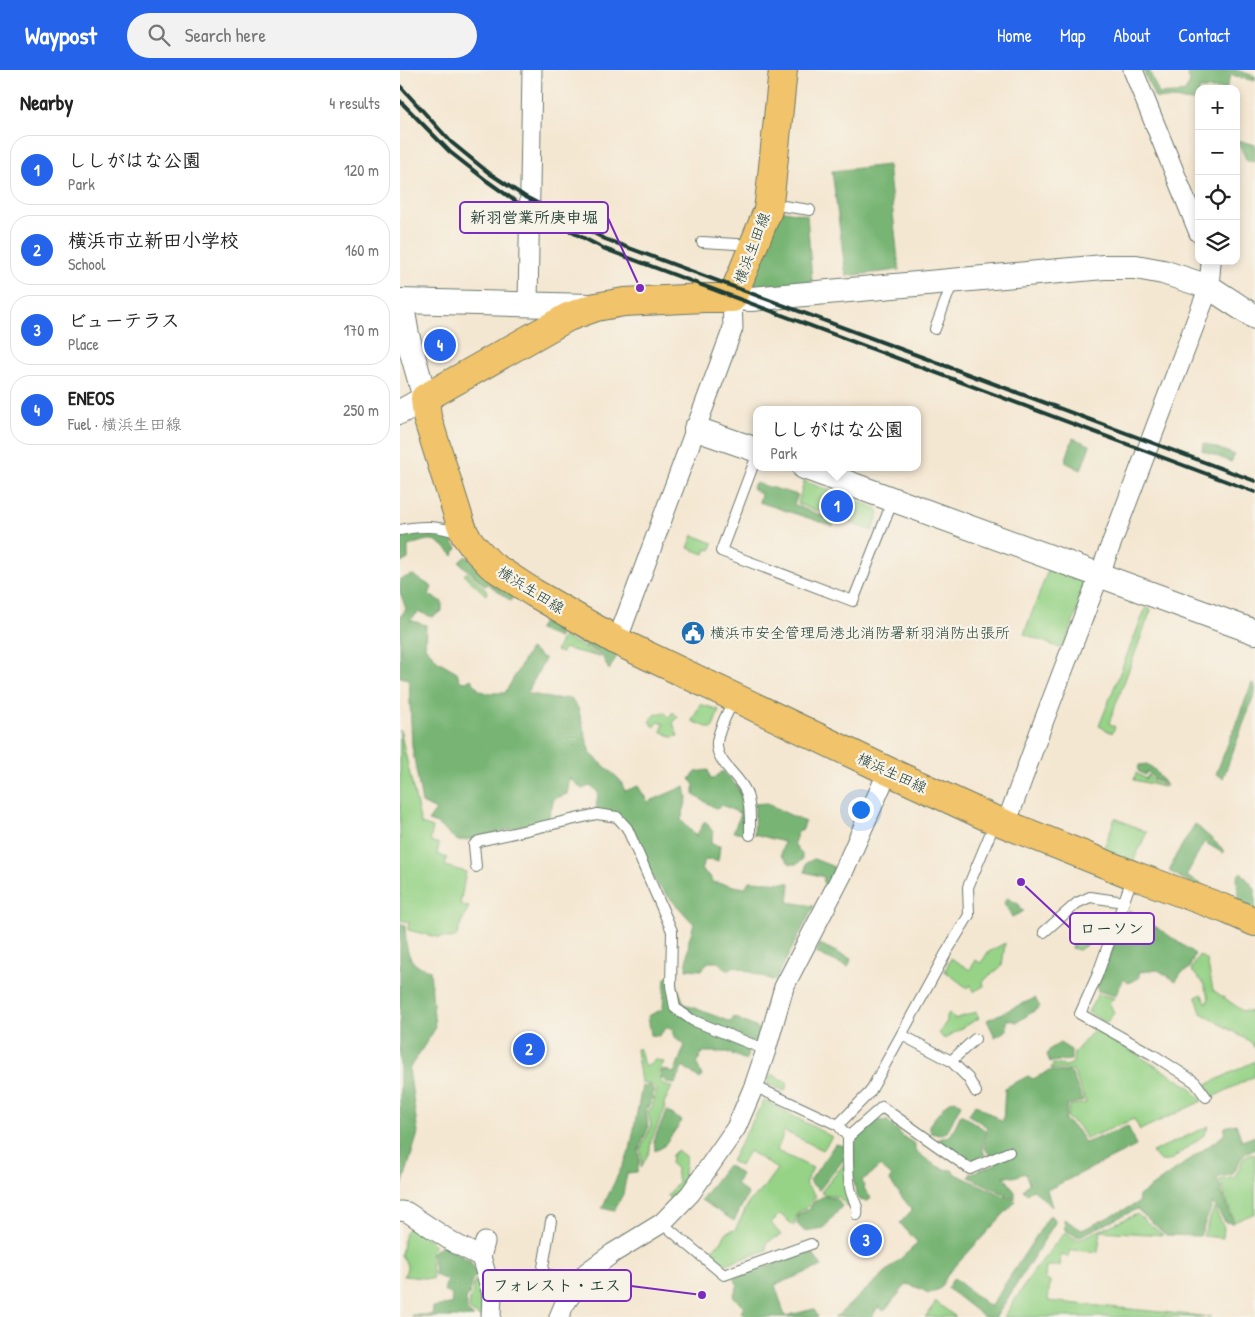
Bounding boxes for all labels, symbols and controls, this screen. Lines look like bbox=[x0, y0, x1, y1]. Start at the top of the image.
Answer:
search box bbox=[127, 13, 477, 58]
text: Waypost bbox=[25, 19, 97, 51]
icon: search bbox=[145, 21, 173, 49]
text: Search here bbox=[185, 22, 266, 48]
text: Home bbox=[997, 23, 1032, 48]
text: Map bbox=[1060, 23, 1085, 48]
text: About bbox=[1113, 23, 1150, 48]
text: Contact bbox=[1178, 23, 1230, 48]
map controls bbox=[1195, 85, 1240, 265]
button: + bbox=[1195, 85, 1240, 130]
text: Nearby bbox=[20, 88, 73, 117]
text: 4 results bbox=[329, 92, 380, 114]
button: − bbox=[1195, 130, 1240, 175]
text: ししがはな公園 bbox=[68, 147, 201, 173]
text: 1 bbox=[34, 159, 40, 181]
text: 120 m bbox=[344, 159, 379, 181]
text: Park bbox=[68, 173, 95, 195]
button: locate bbox=[1195, 175, 1240, 220]
callout: 新羽営業所庚申堀 bbox=[460, 202, 608, 233]
text: 新羽営業所庚申堀 bbox=[470, 206, 598, 228]
street label: 横浜生田線 bbox=[728, 209, 775, 287]
button: layers bbox=[1195, 220, 1240, 265]
text: 横浜市立新田小学校 bbox=[68, 227, 239, 253]
text: 2 bbox=[33, 239, 41, 261]
text: 160 m bbox=[345, 239, 379, 261]
text: School bbox=[68, 253, 105, 275]
text: ビューテラス bbox=[68, 307, 180, 333]
text: 3 bbox=[33, 319, 41, 341]
text: 170 m bbox=[344, 319, 379, 341]
pin: 4 bbox=[424, 326, 456, 364]
text: Place bbox=[68, 333, 99, 355]
text: ENEOS bbox=[68, 385, 114, 411]
text: 4 bbox=[34, 399, 40, 421]
text: 250 m bbox=[343, 399, 379, 421]
popup bbox=[753, 406, 921, 471]
text: Fuel · 横浜生田線 bbox=[68, 413, 182, 435]
text: ししがはな公園 bbox=[770, 416, 904, 442]
text: Park bbox=[770, 442, 797, 464]
pin: 1 bbox=[821, 487, 853, 525]
street label: 横浜生田線 bbox=[494, 561, 569, 618]
public building icon: 横浜市安全管理局港北消防署新羽消防出張所 bbox=[680, 620, 706, 646]
place label: 横浜市安全管理局港北消防署新羽消防出張所 bbox=[710, 622, 1010, 643]
street label: 横浜生田線 bbox=[854, 747, 931, 798]
your location bbox=[848, 797, 874, 823]
callout: ローソン bbox=[1070, 913, 1154, 944]
text: ローソン bbox=[1080, 917, 1144, 939]
pin: 2 bbox=[513, 1030, 545, 1068]
pin: 3 bbox=[850, 1221, 882, 1259]
callout: フォレスト・エス bbox=[483, 1270, 631, 1301]
text: フォレスト・エス bbox=[493, 1274, 621, 1296]

